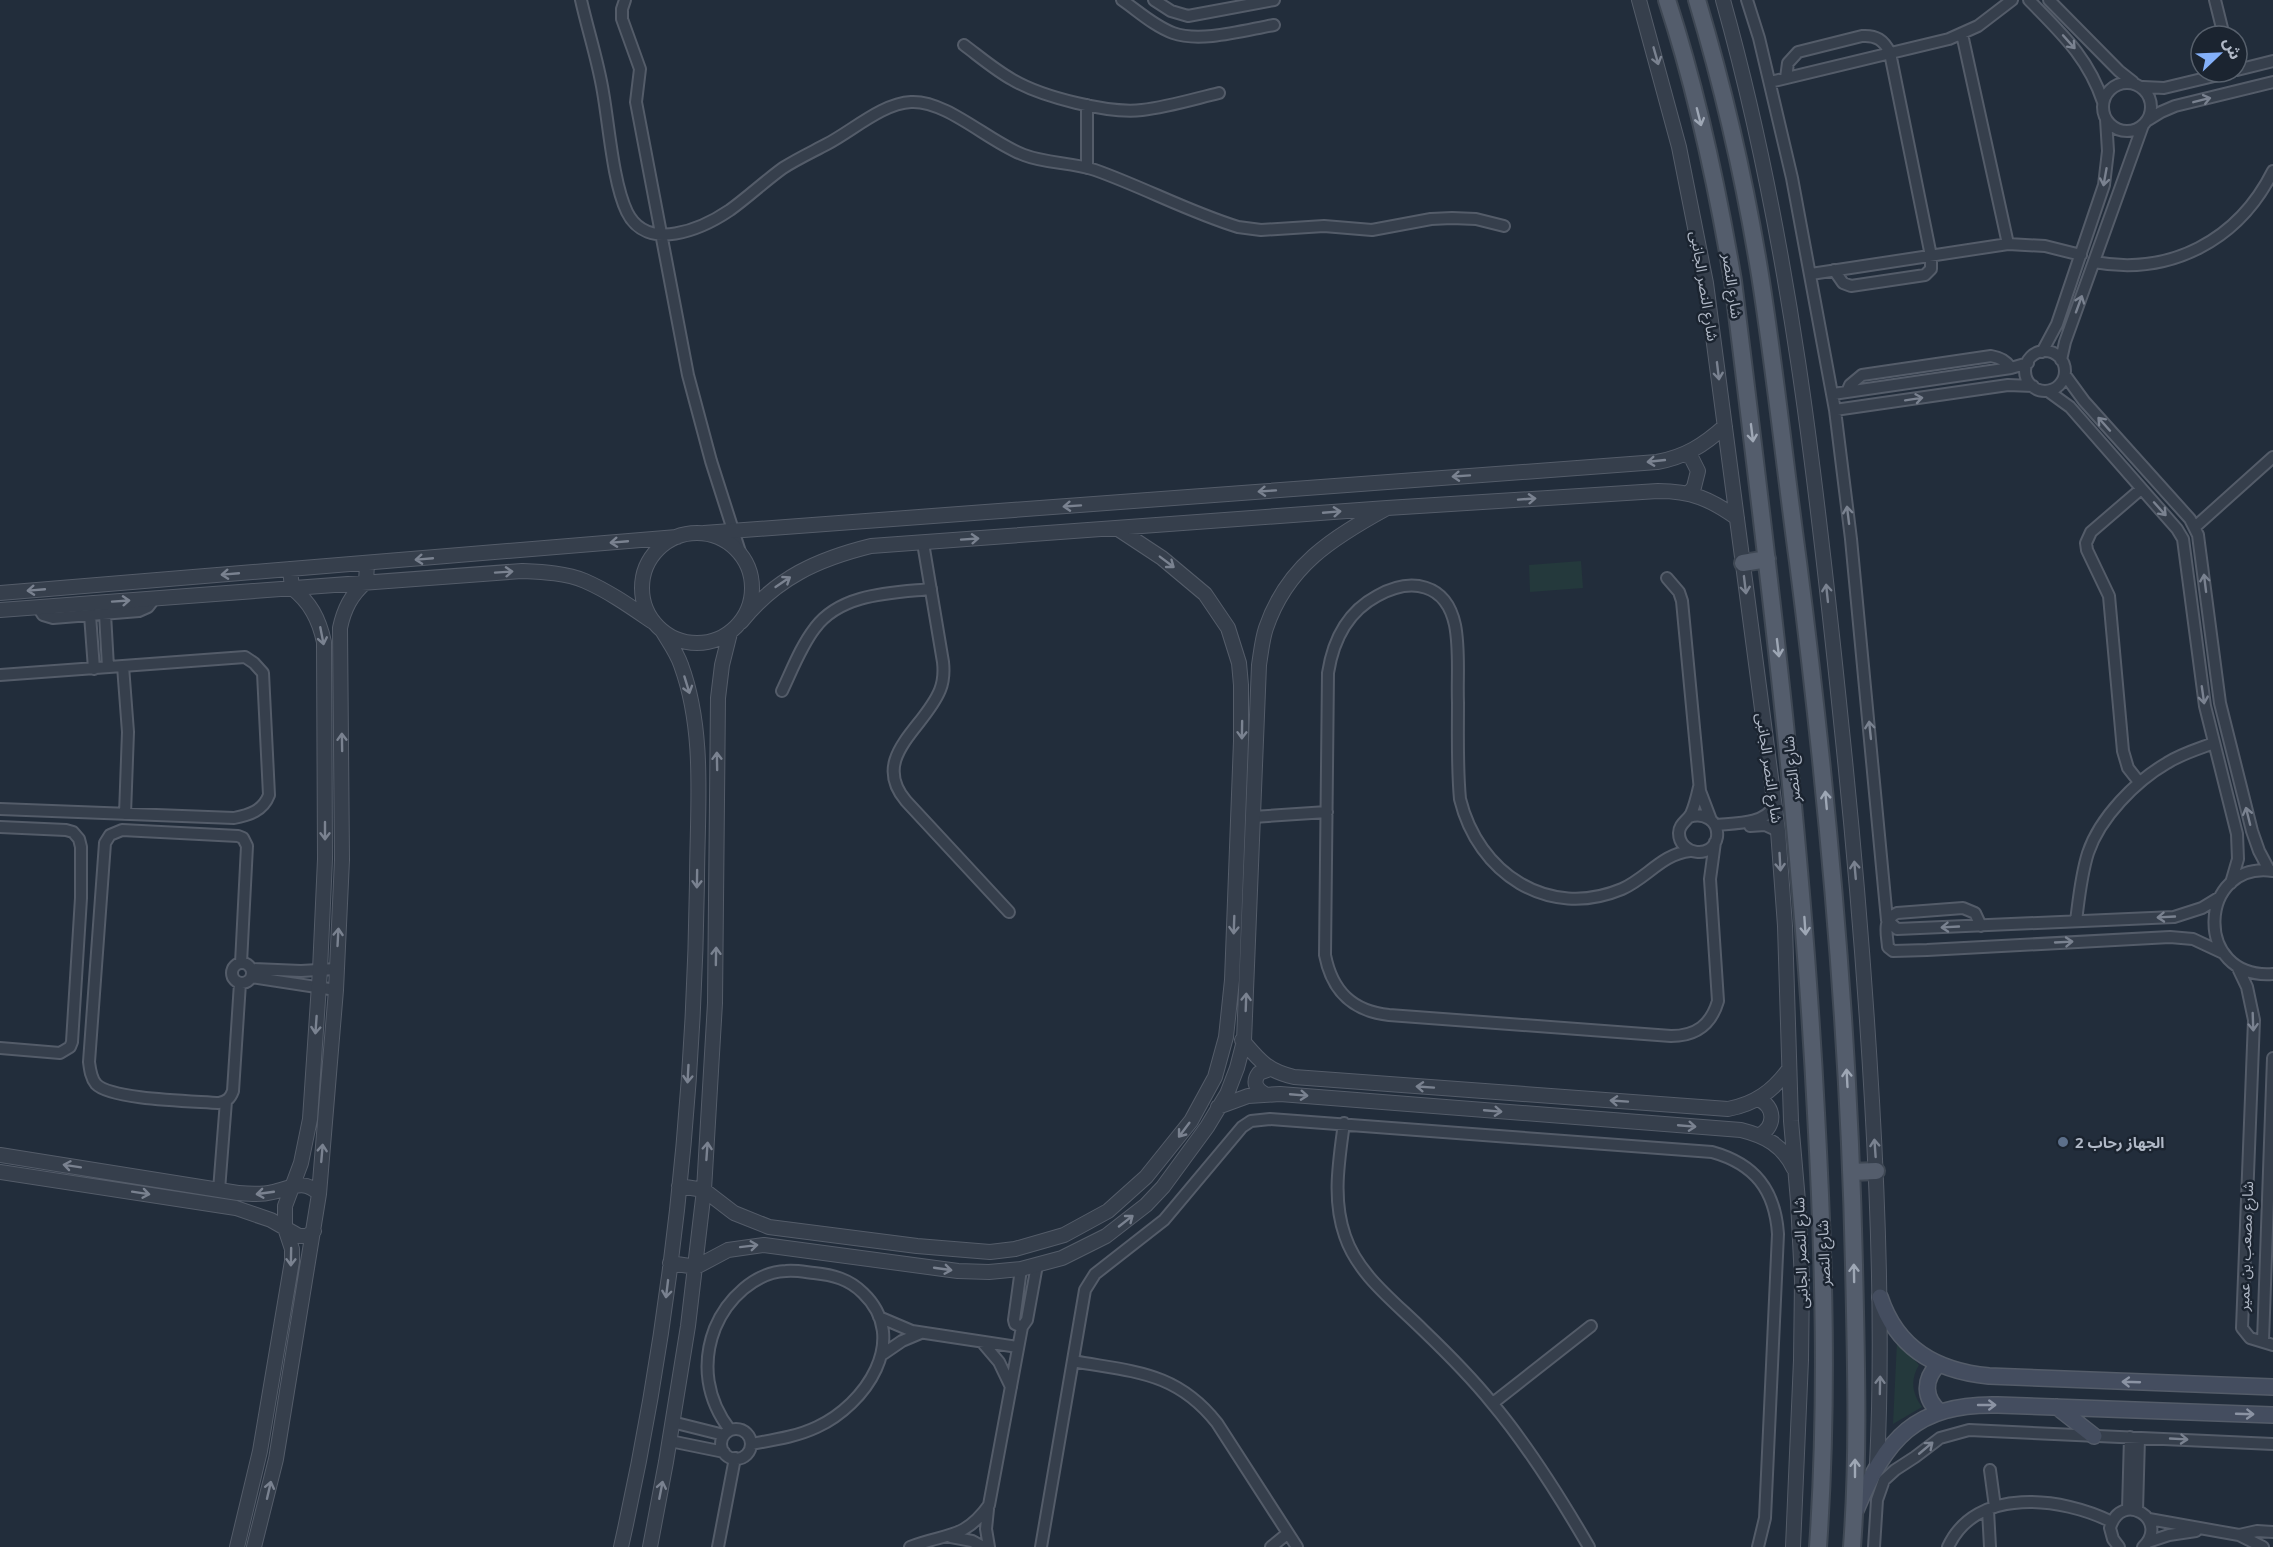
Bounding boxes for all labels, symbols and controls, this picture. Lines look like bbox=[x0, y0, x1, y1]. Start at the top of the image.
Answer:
north arrow bbox=[2189, 24, 2249, 84]
one-way arrow bbox=[2062, 34, 2076, 49]
text: ش bbox=[2218, 34, 2247, 63]
one-way arrow bbox=[1651, 46, 1662, 65]
one-way arrow bbox=[2192, 93, 2211, 105]
one-way arrow bbox=[1694, 107, 1706, 126]
one-way arrow bbox=[2100, 167, 2111, 186]
street label: شارع النصر الجانبى bbox=[1683, 229, 1724, 343]
street label: شارع النصر bbox=[1715, 251, 1748, 321]
one-way arrow bbox=[2074, 295, 2085, 314]
one-way arrow bbox=[1712, 360, 1723, 380]
one-way arrow bbox=[1904, 393, 1923, 404]
one-way arrow bbox=[2097, 416, 2111, 431]
one-way arrow bbox=[1747, 423, 1758, 443]
one-way arrow bbox=[1646, 456, 1666, 467]
one-way arrow bbox=[1452, 471, 1472, 482]
one-way arrow bbox=[1257, 486, 1277, 497]
one-way arrow bbox=[1516, 493, 1536, 504]
one-way arrow bbox=[1063, 500, 1083, 511]
one-way arrow bbox=[2153, 501, 2167, 516]
one-way arrow bbox=[1322, 506, 1342, 517]
one-way arrow bbox=[1843, 506, 1854, 525]
one-way arrow bbox=[960, 533, 980, 544]
one-way arrow bbox=[609, 537, 629, 548]
one-way arrow bbox=[415, 554, 435, 565]
one-way arrow bbox=[1158, 555, 1174, 568]
one-way arrow bbox=[494, 566, 514, 577]
one-way arrow bbox=[221, 569, 241, 580]
one-way arrow bbox=[2199, 574, 2210, 594]
one-way arrow bbox=[1740, 575, 1751, 594]
one-way arrow bbox=[774, 576, 791, 588]
one-way arrow bbox=[1822, 583, 1833, 603]
one-way arrow bbox=[26, 585, 46, 596]
one-way arrow bbox=[111, 595, 131, 606]
one-way arrow bbox=[317, 626, 328, 645]
one-way arrow bbox=[1772, 637, 1783, 657]
one-way arrow bbox=[683, 675, 694, 694]
one-way arrow bbox=[2198, 684, 2209, 704]
street label: شارع النصر الجانبى bbox=[1749, 711, 1788, 825]
one-way arrow bbox=[1236, 719, 1247, 739]
one-way arrow bbox=[1864, 720, 1875, 740]
one-way arrow bbox=[336, 733, 348, 753]
street label: شارع النصر bbox=[1778, 735, 1807, 804]
one-way arrow bbox=[712, 752, 723, 772]
one-way arrow bbox=[1820, 790, 1831, 810]
one-way arrow bbox=[2242, 807, 2254, 826]
one-way arrow bbox=[319, 820, 331, 840]
one-way arrow bbox=[1774, 851, 1785, 871]
one-way arrow bbox=[1849, 861, 1860, 881]
one-way arrow bbox=[691, 868, 702, 888]
one-way arrow bbox=[2156, 912, 2176, 923]
one-way arrow bbox=[1228, 914, 1239, 934]
one-way arrow bbox=[1800, 915, 1811, 935]
one-way arrow bbox=[1940, 922, 1960, 933]
one-way arrow bbox=[333, 928, 344, 948]
one-way arrow bbox=[2053, 936, 2073, 947]
one-way arrow bbox=[710, 947, 722, 967]
one-way arrow bbox=[1240, 993, 1251, 1013]
one-way arrow bbox=[2247, 1011, 2259, 1031]
one-way arrow bbox=[310, 1015, 321, 1035]
one-way arrow bbox=[683, 1063, 694, 1083]
one-way arrow bbox=[1842, 1068, 1853, 1088]
one-way arrow bbox=[1415, 1081, 1435, 1092]
one-way arrow bbox=[1288, 1090, 1308, 1101]
one-way arrow bbox=[1610, 1095, 1630, 1106]
one-way arrow bbox=[1483, 1106, 1502, 1117]
one-way arrow bbox=[1677, 1121, 1697, 1132]
one-way arrow bbox=[1178, 1122, 1190, 1138]
place label: الجهاز رحاب 2 bbox=[2075, 1132, 2164, 1152]
marker: الجهاز رحاب 2 bbox=[2056, 1135, 2070, 1149]
one-way arrow bbox=[1869, 1139, 1880, 1159]
one-way arrow bbox=[702, 1141, 713, 1161]
one-way arrow bbox=[317, 1143, 328, 1163]
one-way arrow bbox=[63, 1161, 83, 1172]
street label: شارع مصعب بن عمير bbox=[2233, 1180, 2260, 1312]
one-way arrow bbox=[130, 1188, 150, 1199]
one-way arrow bbox=[256, 1188, 275, 1199]
street label: شارع النصر الجانبى bbox=[1788, 1197, 1815, 1309]
one-way arrow bbox=[1118, 1215, 1134, 1228]
street label: شارع النصر bbox=[1812, 1219, 1837, 1287]
one-way arrow bbox=[739, 1240, 759, 1251]
one-way arrow bbox=[285, 1246, 297, 1266]
one-way arrow bbox=[932, 1263, 952, 1274]
one-way arrow bbox=[1848, 1263, 1860, 1283]
one-way arrow bbox=[662, 1278, 673, 1298]
one-way arrow bbox=[1875, 1376, 1886, 1396]
one-way arrow bbox=[2121, 1376, 2141, 1387]
one-way arrow bbox=[1976, 1399, 1996, 1411]
one-way arrow bbox=[2234, 1409, 2254, 1420]
one-way arrow bbox=[2168, 1434, 2188, 1445]
one-way arrow bbox=[1918, 1442, 1934, 1455]
one-way arrow bbox=[1849, 1458, 1861, 1478]
one-way arrow bbox=[656, 1480, 667, 1500]
one-way arrow bbox=[263, 1481, 275, 1500]

